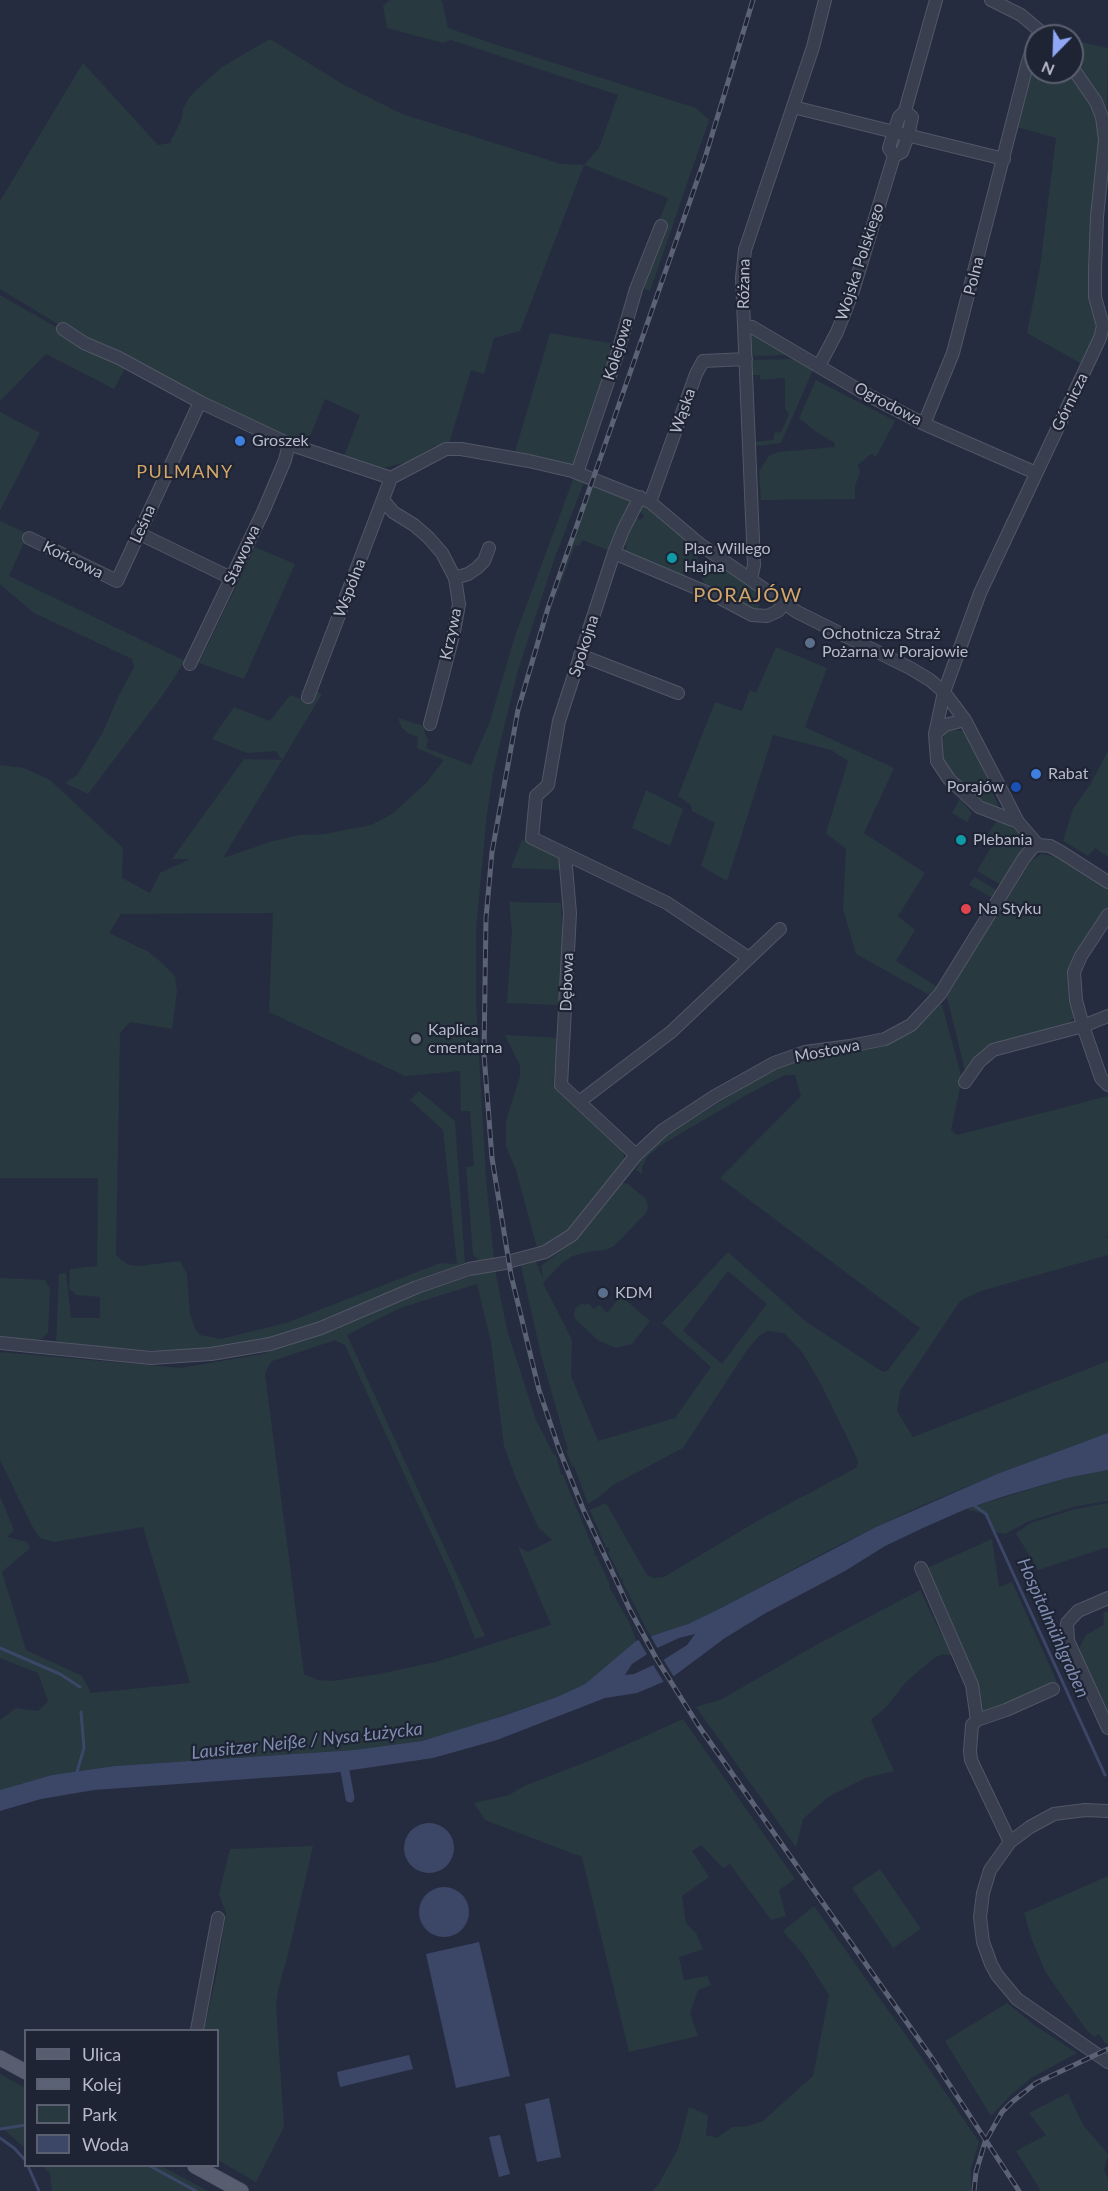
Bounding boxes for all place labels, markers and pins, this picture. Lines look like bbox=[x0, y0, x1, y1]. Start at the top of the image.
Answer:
place label: Groszek bbox=[252, 431, 309, 451]
marker: Groszek bbox=[233, 434, 247, 448]
place label: Plac Willego Hajna bbox=[684, 539, 771, 577]
marker: Plac Willego Hajna bbox=[665, 551, 679, 565]
place label: Ochotnicza Straż Pożarna w Porajowie bbox=[822, 624, 968, 662]
marker: Ochotnicza Straż Pożarna w Porajowie bbox=[803, 636, 817, 650]
place label: Rabat bbox=[1048, 764, 1088, 784]
marker: Rabat bbox=[1029, 767, 1043, 781]
place label: Porajów bbox=[947, 777, 1004, 797]
marker: Porajów bbox=[1009, 780, 1023, 794]
place label: Plebania bbox=[973, 830, 1032, 850]
marker: Plebania bbox=[954, 833, 968, 847]
place label: Na Styku bbox=[978, 899, 1041, 919]
marker: Na Styku bbox=[959, 902, 973, 916]
place label: Kaplica cmentarna bbox=[428, 1020, 502, 1058]
marker: Kaplica cmentarna bbox=[409, 1032, 423, 1046]
place label: KDM bbox=[615, 1283, 653, 1303]
marker: KDM bbox=[596, 1286, 610, 1300]

